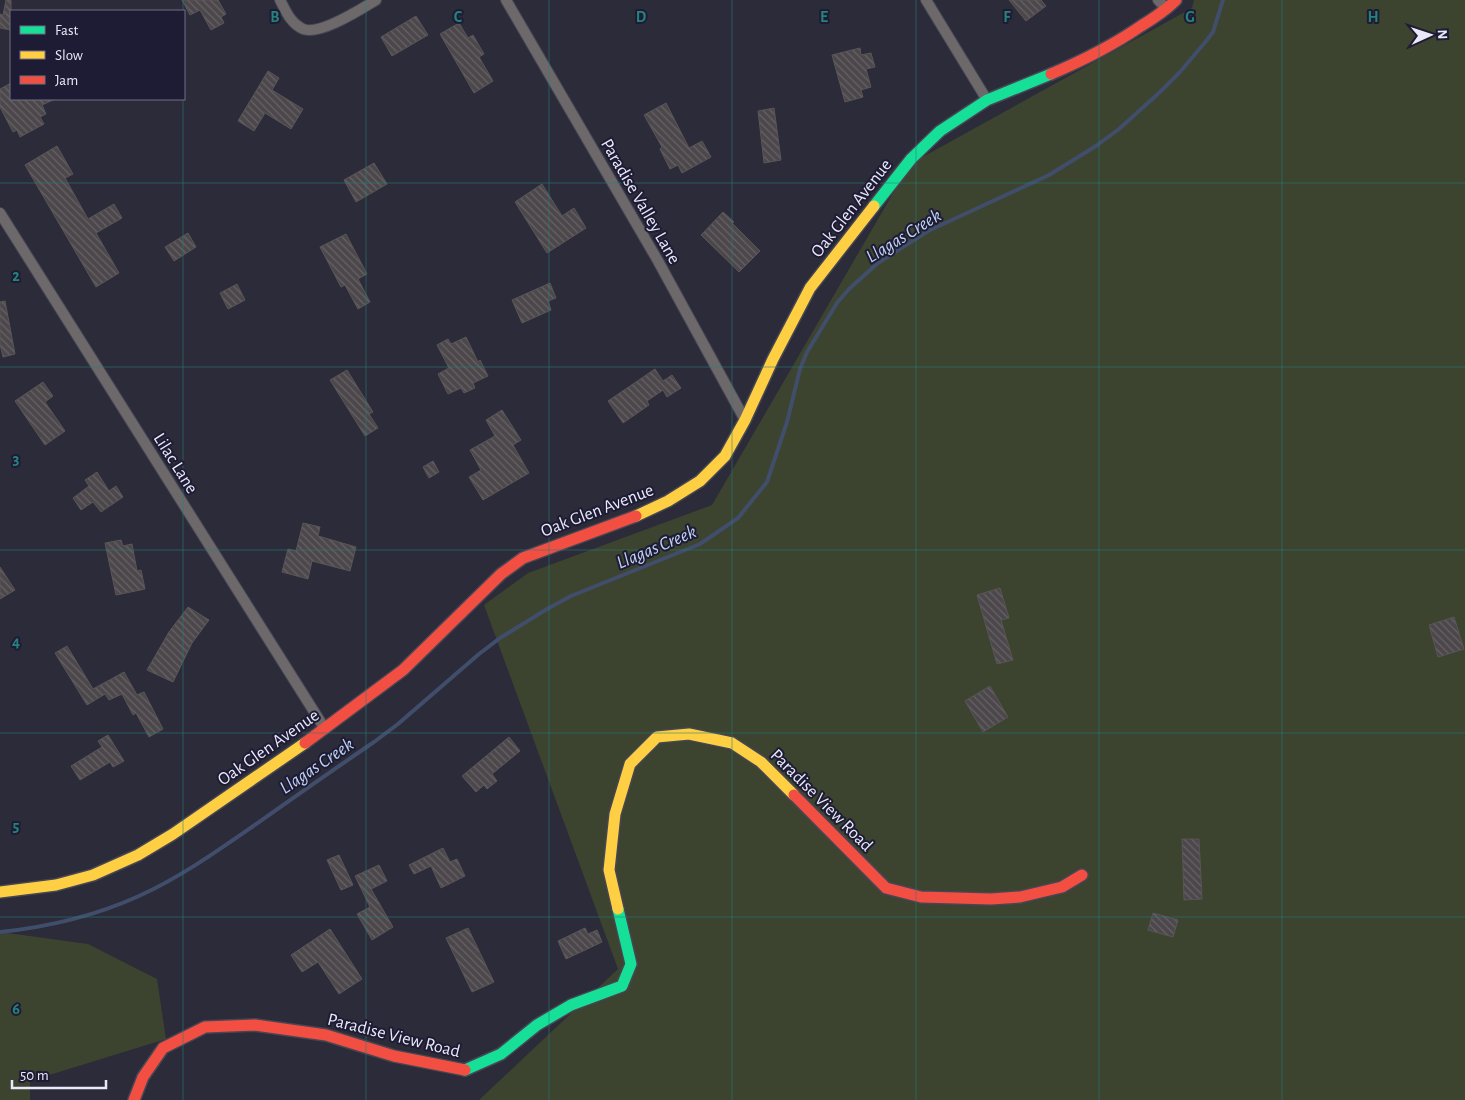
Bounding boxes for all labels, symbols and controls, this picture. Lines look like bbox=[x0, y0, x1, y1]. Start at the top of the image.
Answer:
text: B bbox=[270, 9, 280, 25]
text: C bbox=[454, 9, 463, 25]
text: D bbox=[636, 9, 647, 25]
text: E bbox=[820, 9, 828, 25]
text: F bbox=[1003, 9, 1011, 25]
text: G bbox=[1185, 9, 1195, 25]
text: H bbox=[1367, 9, 1379, 25]
legend bbox=[10, 10, 185, 100]
north arrow bbox=[1405, 10, 1455, 60]
text: Fast bbox=[55, 23, 79, 38]
text: N bbox=[1435, 29, 1449, 40]
text: Slow bbox=[55, 48, 83, 63]
text: Jam bbox=[55, 73, 78, 88]
street label: Paradise Valley Lane bbox=[597, 136, 683, 267]
street label: Oak Glen Avenue bbox=[808, 156, 896, 261]
water label: Llagas Creek bbox=[863, 206, 945, 267]
text: 2 bbox=[12, 268, 20, 284]
street label: Lilac Lane bbox=[150, 430, 201, 497]
text: 3 bbox=[13, 451, 20, 467]
street label: Oak Glen Avenue bbox=[539, 481, 656, 541]
water label: Llagas Creek bbox=[614, 522, 699, 573]
text: 4 bbox=[12, 634, 20, 650]
street label: Oak Glen Avenue bbox=[215, 706, 322, 789]
water label: Llagas Creek bbox=[276, 735, 357, 798]
street label: Paradise View Road bbox=[767, 746, 876, 855]
text: 5 bbox=[13, 818, 20, 834]
text: 6 bbox=[12, 1001, 20, 1017]
street label: Paradise View Road bbox=[325, 1011, 462, 1061]
scale bar bbox=[12, 1058, 106, 1090]
text: 50 m bbox=[20, 1068, 49, 1083]

